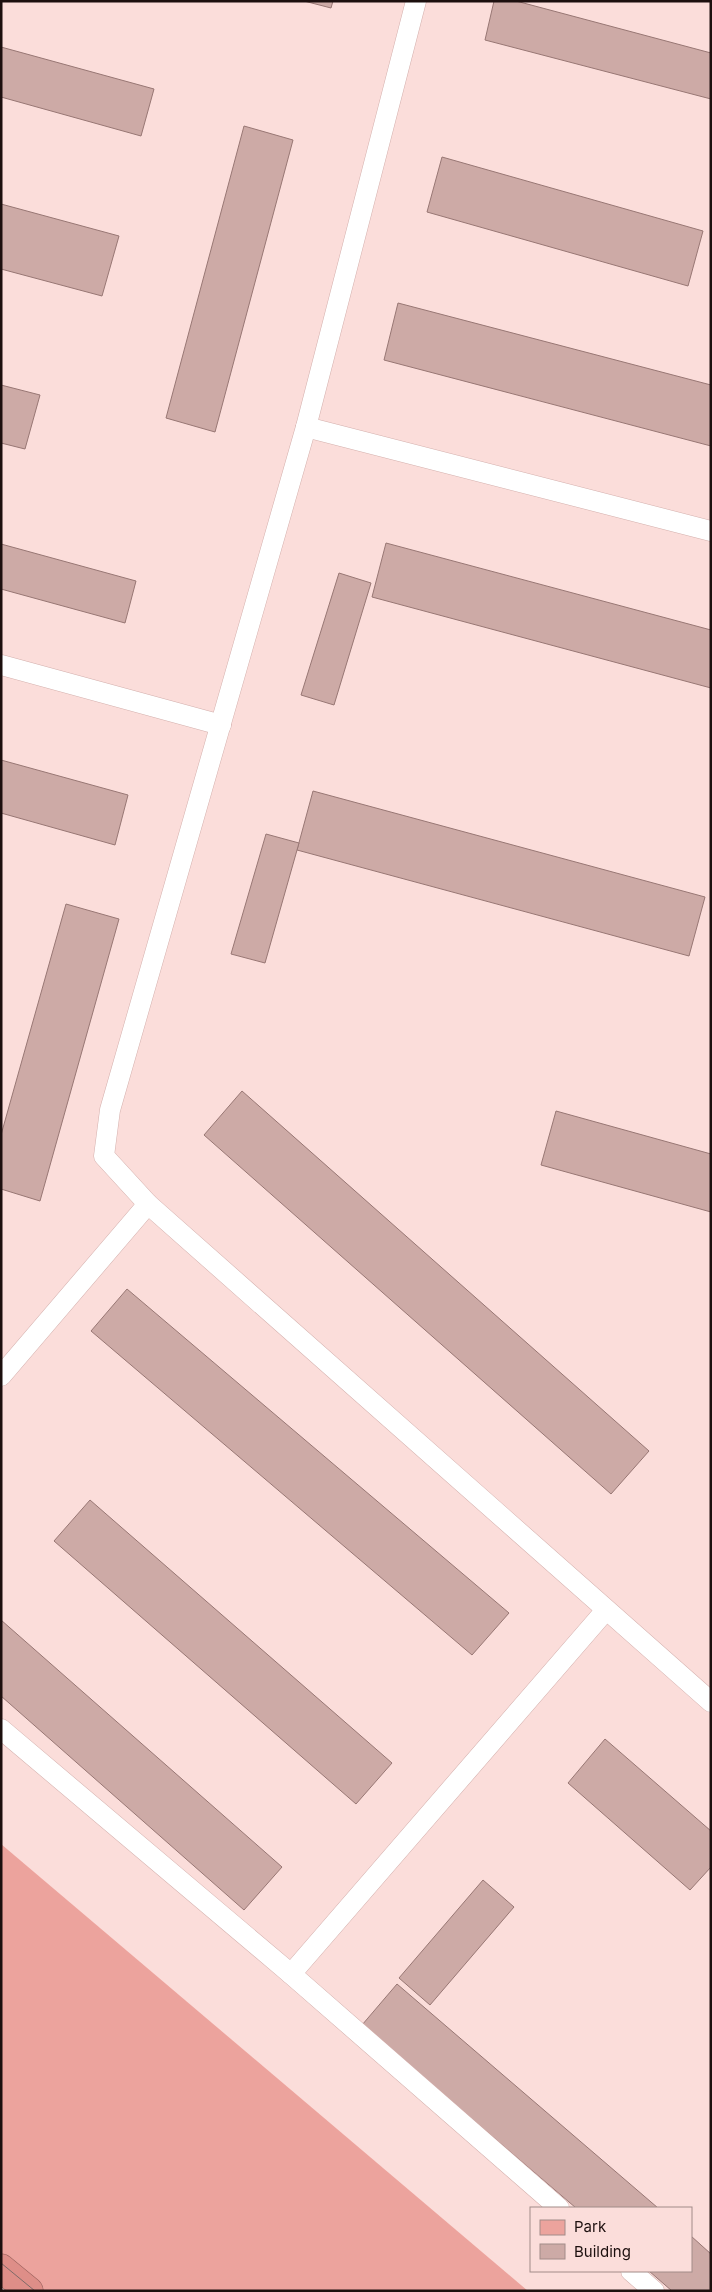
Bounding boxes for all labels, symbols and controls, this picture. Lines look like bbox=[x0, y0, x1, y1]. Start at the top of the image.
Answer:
legend bbox=[530, 2207, 692, 2272]
text: Park bbox=[574, 2217, 607, 2236]
text: Building bbox=[574, 2242, 631, 2261]

